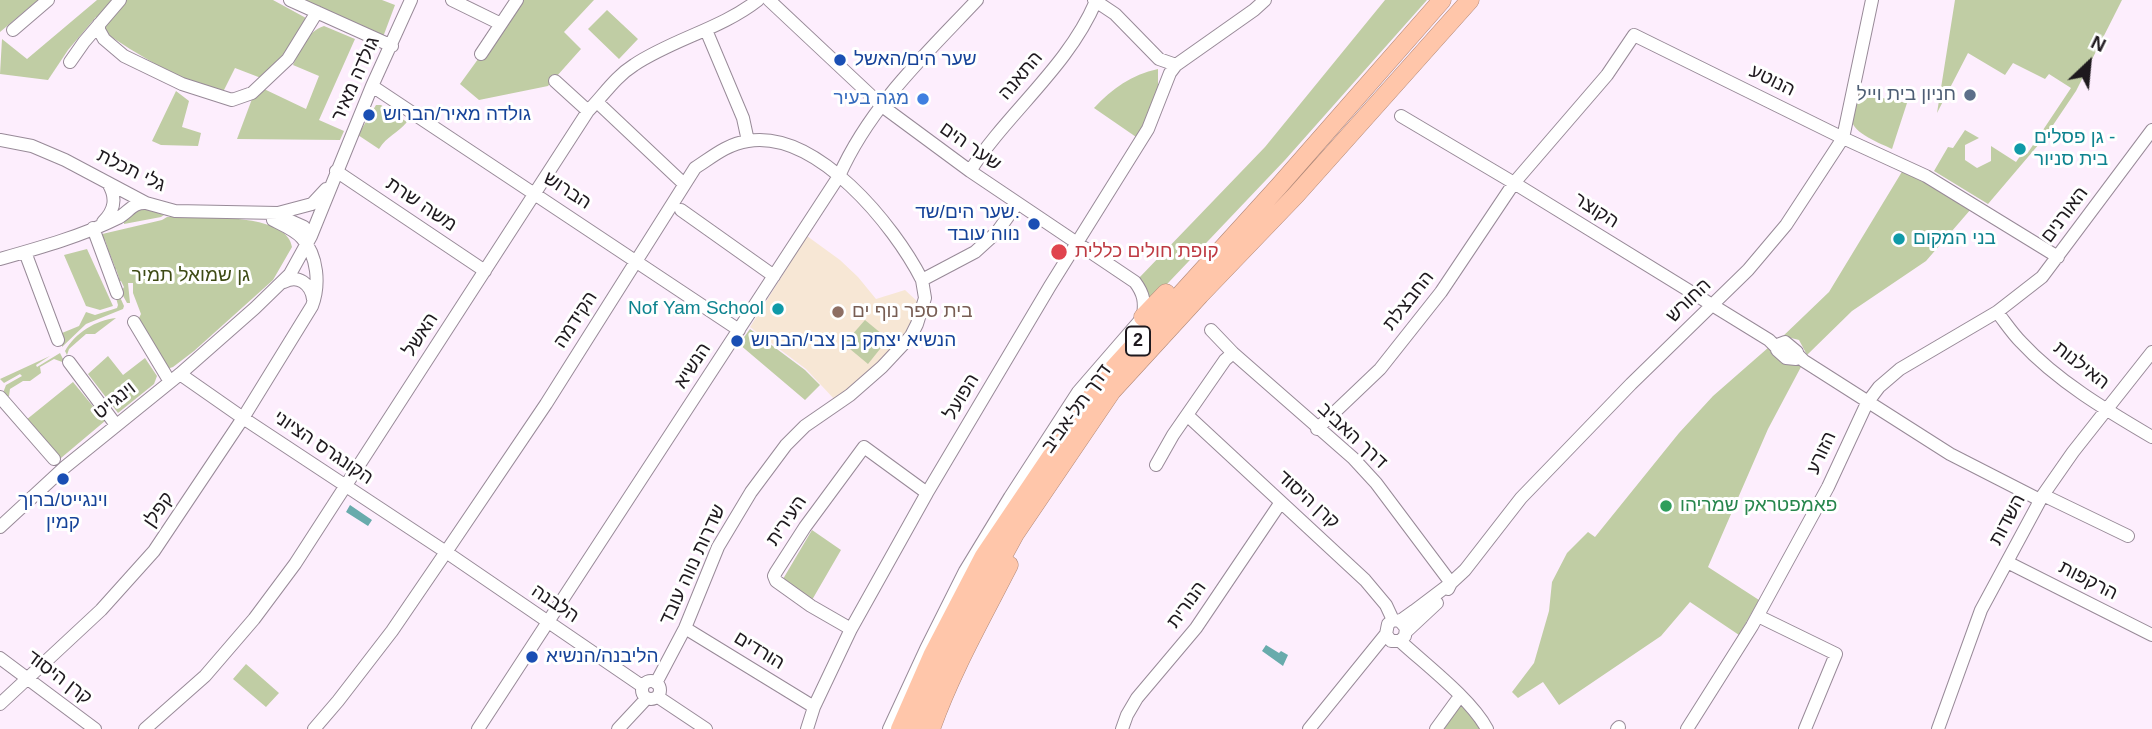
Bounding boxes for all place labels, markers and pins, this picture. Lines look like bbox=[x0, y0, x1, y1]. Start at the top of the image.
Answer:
place label: שער הים/האשל bbox=[854, 49, 977, 71]
marker: שער הים/האשל bbox=[832, 52, 848, 68]
place label: חניון בית וייל bbox=[1857, 84, 1956, 106]
marker: חניון בית וייל bbox=[1962, 87, 1978, 103]
place label: מגה בעיר bbox=[833, 88, 909, 110]
marker: מגה בעיר bbox=[915, 91, 931, 107]
place label: גולדה מאיר/הברוש bbox=[383, 104, 531, 126]
marker: גולדה מאיר/הברוש bbox=[361, 107, 377, 123]
place label: גן פסלים - בית סניור bbox=[2034, 127, 2115, 171]
marker: גן פסלים - בית סניור bbox=[2012, 141, 2028, 157]
place label: שער הים/שד. נווה עובד bbox=[915, 202, 1020, 246]
marker: שער הים/שד. נווה עובד bbox=[1026, 216, 1042, 232]
place label: בני המקום bbox=[1913, 228, 1996, 250]
marker: בני המקום bbox=[1891, 231, 1907, 247]
place label: קופת חולים כללית bbox=[1075, 241, 1219, 263]
marker: קופת חולים כללית bbox=[1049, 242, 1069, 262]
place label: Nof Yam School bbox=[628, 298, 764, 320]
marker: Nof Yam School bbox=[770, 301, 786, 317]
place label: בית ספר נוף ים bbox=[852, 301, 973, 323]
marker: בית ספר נוף ים bbox=[830, 304, 846, 320]
place label: הנשיא יצחק בן צבי/הברוש bbox=[751, 330, 956, 352]
marker: הנשיא יצחק בן צבי/הברוש bbox=[729, 333, 745, 349]
marker: וינגייט/ברוך קמין bbox=[55, 471, 71, 487]
place label: וינגייט/ברוך קמין bbox=[18, 490, 108, 534]
place label: פאמפטראק שמריהו bbox=[1680, 495, 1837, 517]
marker: פאמפטראק שמריהו bbox=[1658, 498, 1674, 514]
place label: הליבנה/הנשיא bbox=[546, 646, 659, 668]
marker: הליבנה/הנשיא bbox=[524, 649, 540, 665]

